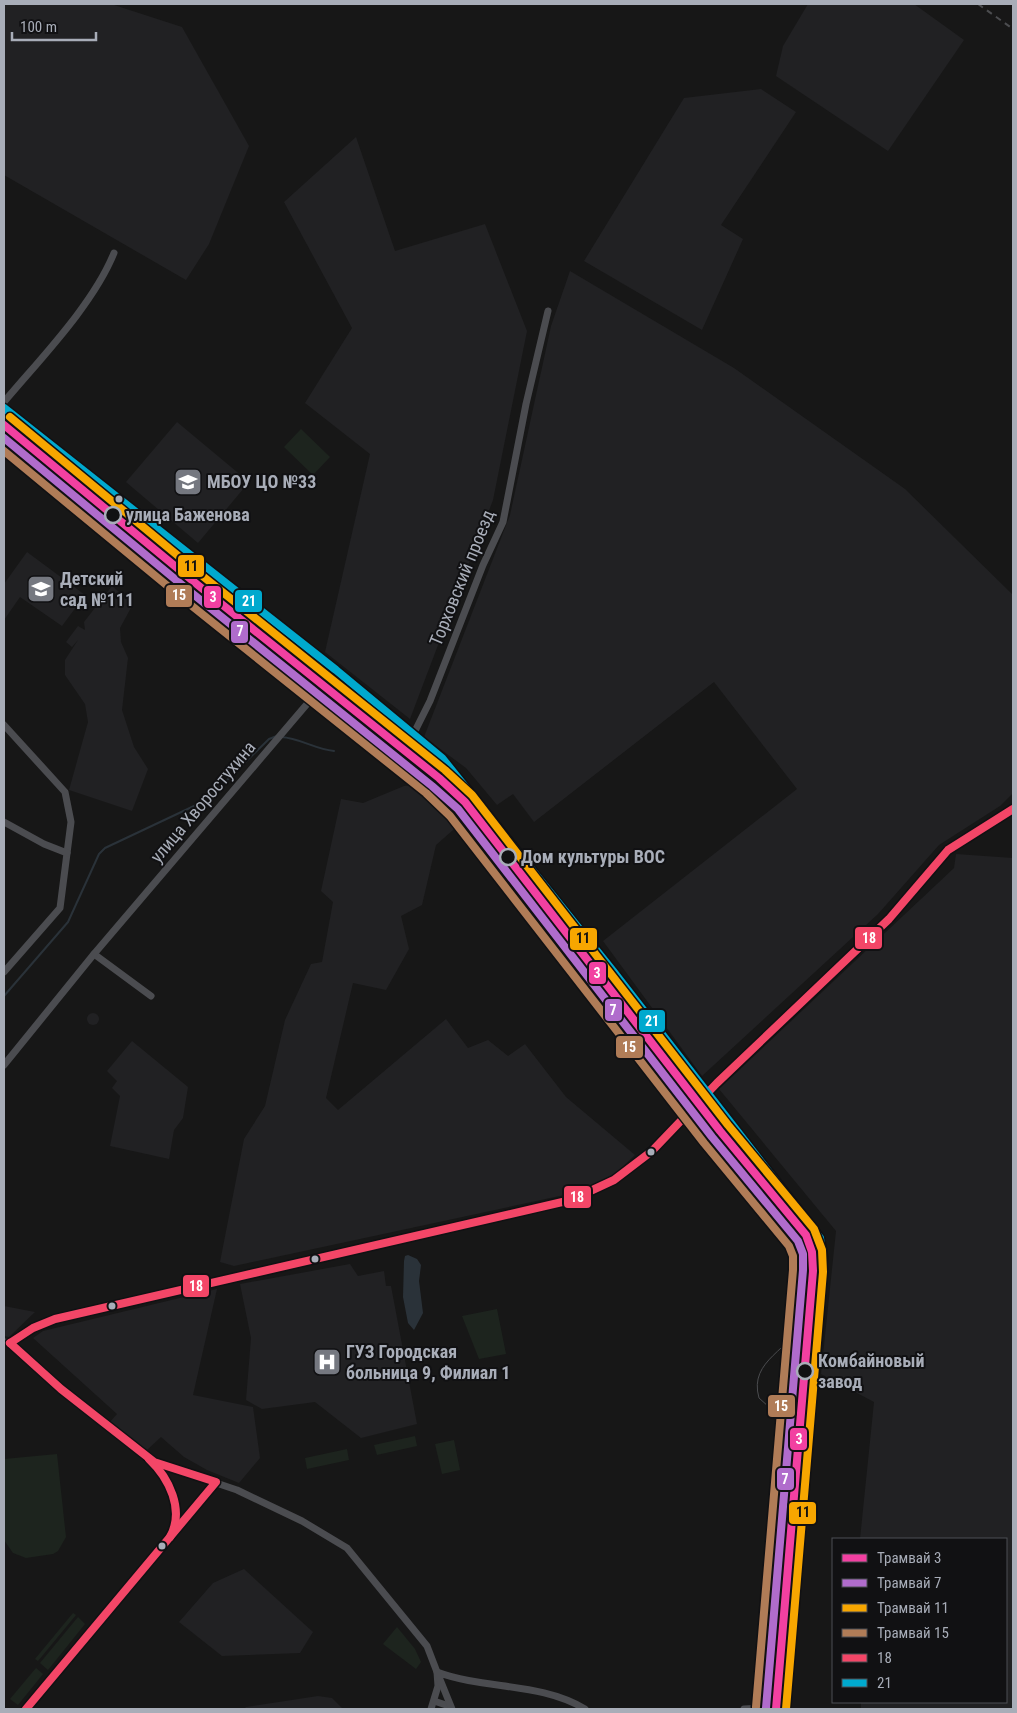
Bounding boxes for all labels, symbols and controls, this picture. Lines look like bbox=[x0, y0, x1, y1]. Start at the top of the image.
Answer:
scale bar bbox=[12, 10, 96, 42]
text: 100 m bbox=[20, 18, 57, 36]
school or university icon: МБОУ ЦО №33 bbox=[173, 467, 203, 497]
place label: МБОУ ЦО №33 bbox=[207, 471, 316, 492]
unlabelled marker bbox=[114, 494, 124, 504]
place label: улица Баженова bbox=[126, 504, 250, 525]
marker: улица Баженова bbox=[104, 506, 122, 524]
street label: Торховский проезд bbox=[425, 506, 499, 649]
line badge: 11 bbox=[177, 554, 205, 578]
text: 11 bbox=[184, 558, 198, 574]
place label: Детский сад №111 bbox=[60, 568, 134, 610]
school or university icon: Детский сад №111 bbox=[26, 574, 56, 604]
line badge: 15 bbox=[165, 584, 193, 608]
line badge: 3 bbox=[203, 585, 222, 609]
text: 15 bbox=[172, 587, 186, 603]
text: 3 bbox=[209, 589, 217, 605]
line badge: 21 bbox=[234, 589, 263, 613]
text: 21 bbox=[242, 593, 256, 609]
line badge: 7 bbox=[230, 620, 249, 644]
text: 7 bbox=[236, 623, 244, 639]
street label: улица Хворостухина bbox=[146, 737, 260, 867]
place label: Дом культуры ВОС bbox=[521, 846, 665, 867]
marker: Дом культуры ВОС bbox=[499, 848, 517, 866]
line badge: 18 bbox=[854, 926, 883, 950]
line badge: 11 bbox=[569, 927, 598, 951]
text: 11 bbox=[576, 930, 590, 946]
text: 18 bbox=[862, 930, 876, 946]
line badge: 3 bbox=[588, 961, 607, 985]
text: 3 bbox=[593, 965, 601, 981]
line badge: 7 bbox=[604, 998, 623, 1022]
text: 7 bbox=[609, 1002, 617, 1018]
line badge: 21 bbox=[638, 1009, 666, 1033]
text: 21 bbox=[645, 1013, 659, 1029]
line badge: 15 bbox=[615, 1035, 644, 1059]
text: 15 bbox=[622, 1039, 636, 1055]
unlabelled marker bbox=[646, 1147, 656, 1157]
line badge: 18 bbox=[563, 1185, 592, 1209]
text: 18 bbox=[570, 1189, 584, 1205]
unlabelled marker bbox=[310, 1254, 320, 1264]
line badge: 18 bbox=[182, 1274, 210, 1298]
text: 18 bbox=[189, 1278, 203, 1294]
unlabelled marker bbox=[107, 1301, 117, 1311]
place label: ГУЗ Городская больница 9, Филиал 1 bbox=[346, 1341, 510, 1383]
hospital icon: ГУЗ Городская больница 9, Филиал 1 bbox=[312, 1347, 342, 1377]
place label: Комбайновый завод bbox=[818, 1350, 924, 1392]
marker: Комбайновый завод bbox=[796, 1362, 814, 1380]
line badge: 15 bbox=[767, 1394, 796, 1418]
text: 15 bbox=[774, 1398, 788, 1414]
line badge: 3 bbox=[789, 1427, 808, 1451]
text: 3 bbox=[795, 1431, 803, 1447]
line badge: 7 bbox=[776, 1467, 795, 1491]
text: 7 bbox=[781, 1471, 789, 1487]
line badge: 11 bbox=[788, 1501, 817, 1525]
text: 11 bbox=[796, 1504, 810, 1520]
legend bbox=[832, 1538, 1007, 1703]
unlabelled marker bbox=[157, 1541, 167, 1551]
text: Трамвай 3 bbox=[877, 1549, 942, 1567]
text: Трамвай 7 bbox=[877, 1574, 942, 1592]
text: Трамвай 11 bbox=[877, 1599, 949, 1617]
text: Трамвай 15 bbox=[877, 1624, 949, 1642]
text: 18 bbox=[877, 1649, 892, 1667]
text: 21 bbox=[877, 1674, 892, 1692]

